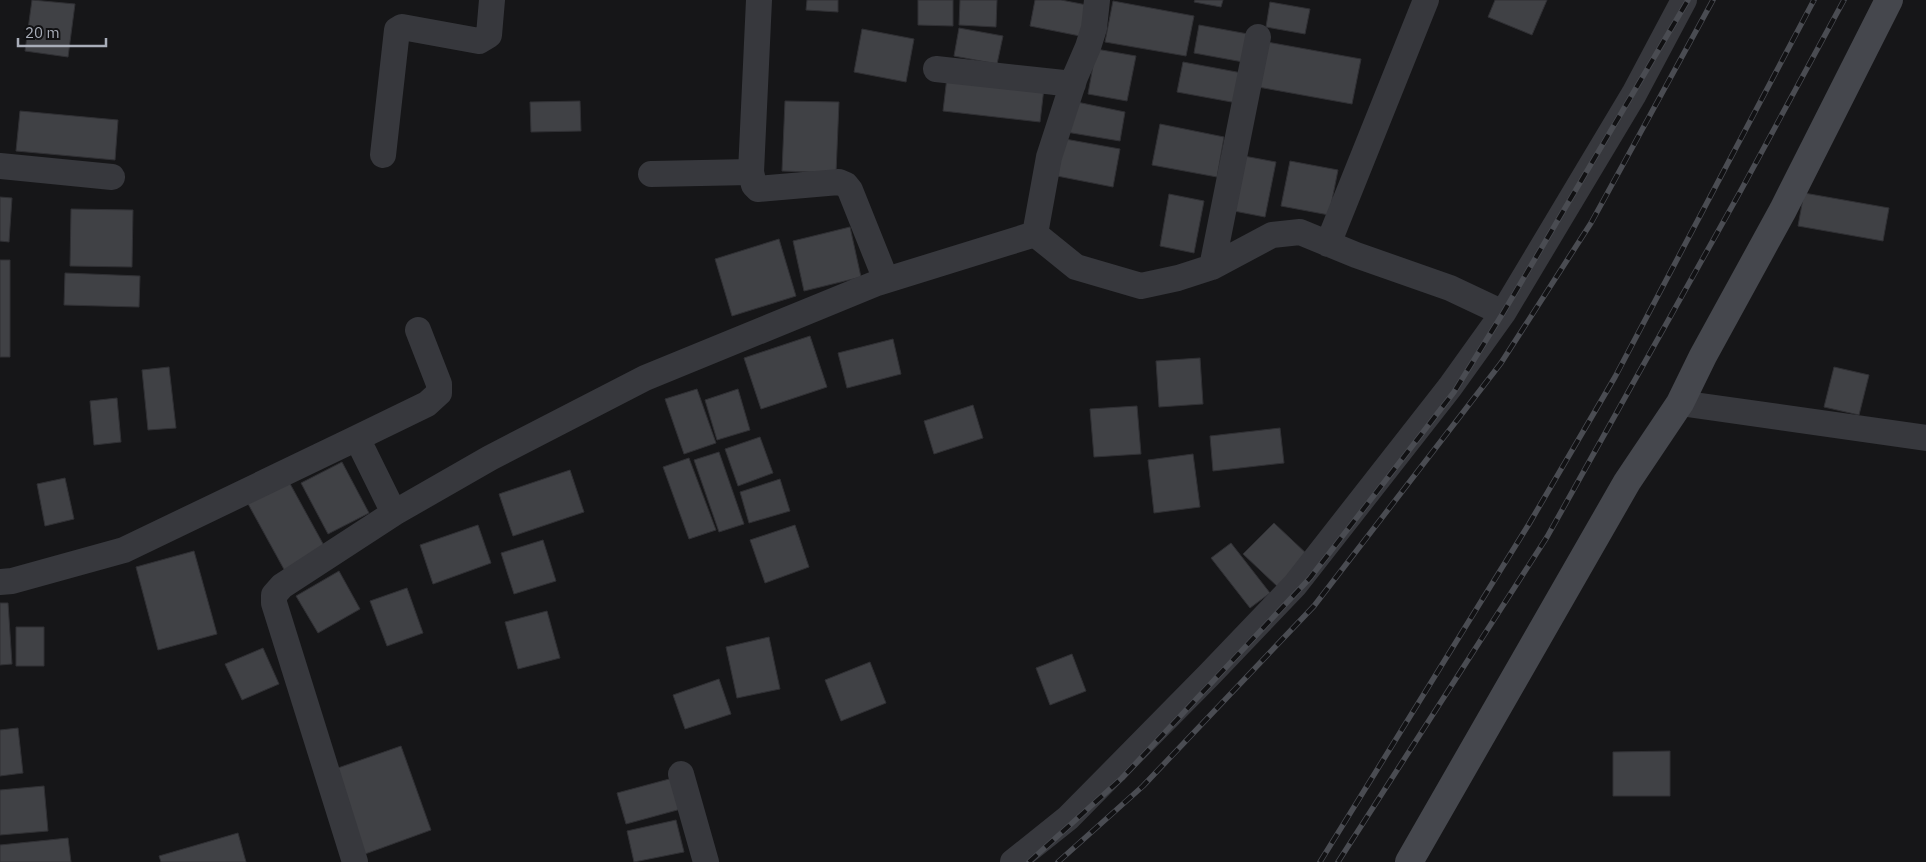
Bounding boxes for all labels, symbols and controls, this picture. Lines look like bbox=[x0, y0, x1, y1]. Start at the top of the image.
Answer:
scale bar bbox=[18, 15, 105, 47]
text: 20 m bbox=[25, 23, 60, 42]

